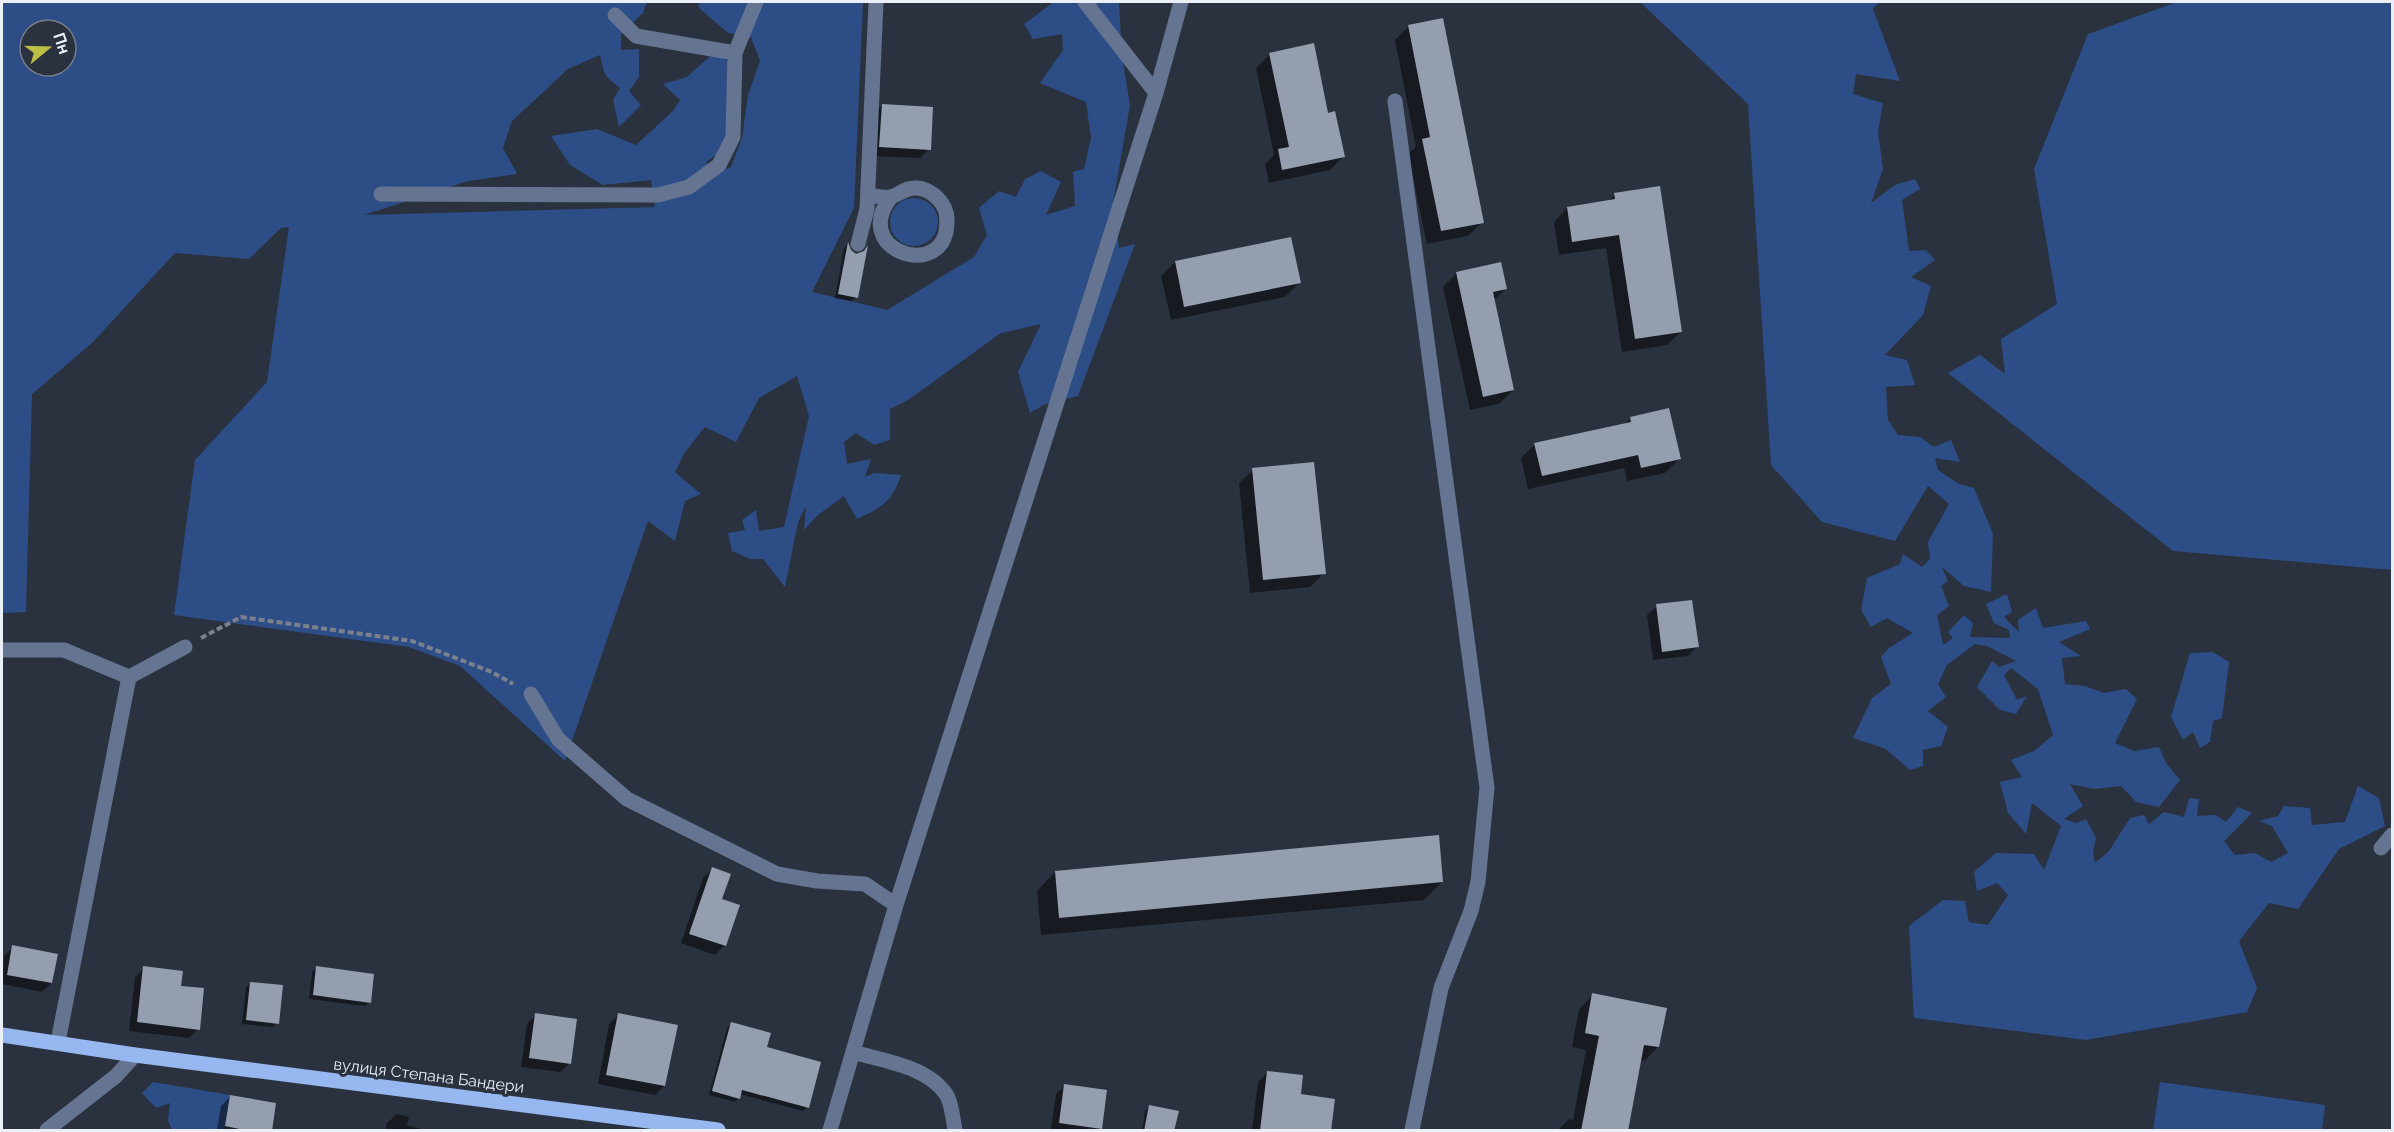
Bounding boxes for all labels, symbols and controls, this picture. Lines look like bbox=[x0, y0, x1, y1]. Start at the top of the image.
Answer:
north arrow bbox=[18, 18, 78, 78]
text: Пн bbox=[49, 30, 74, 56]
street label: вулиця Степана Бандери bbox=[333, 1054, 525, 1097]

